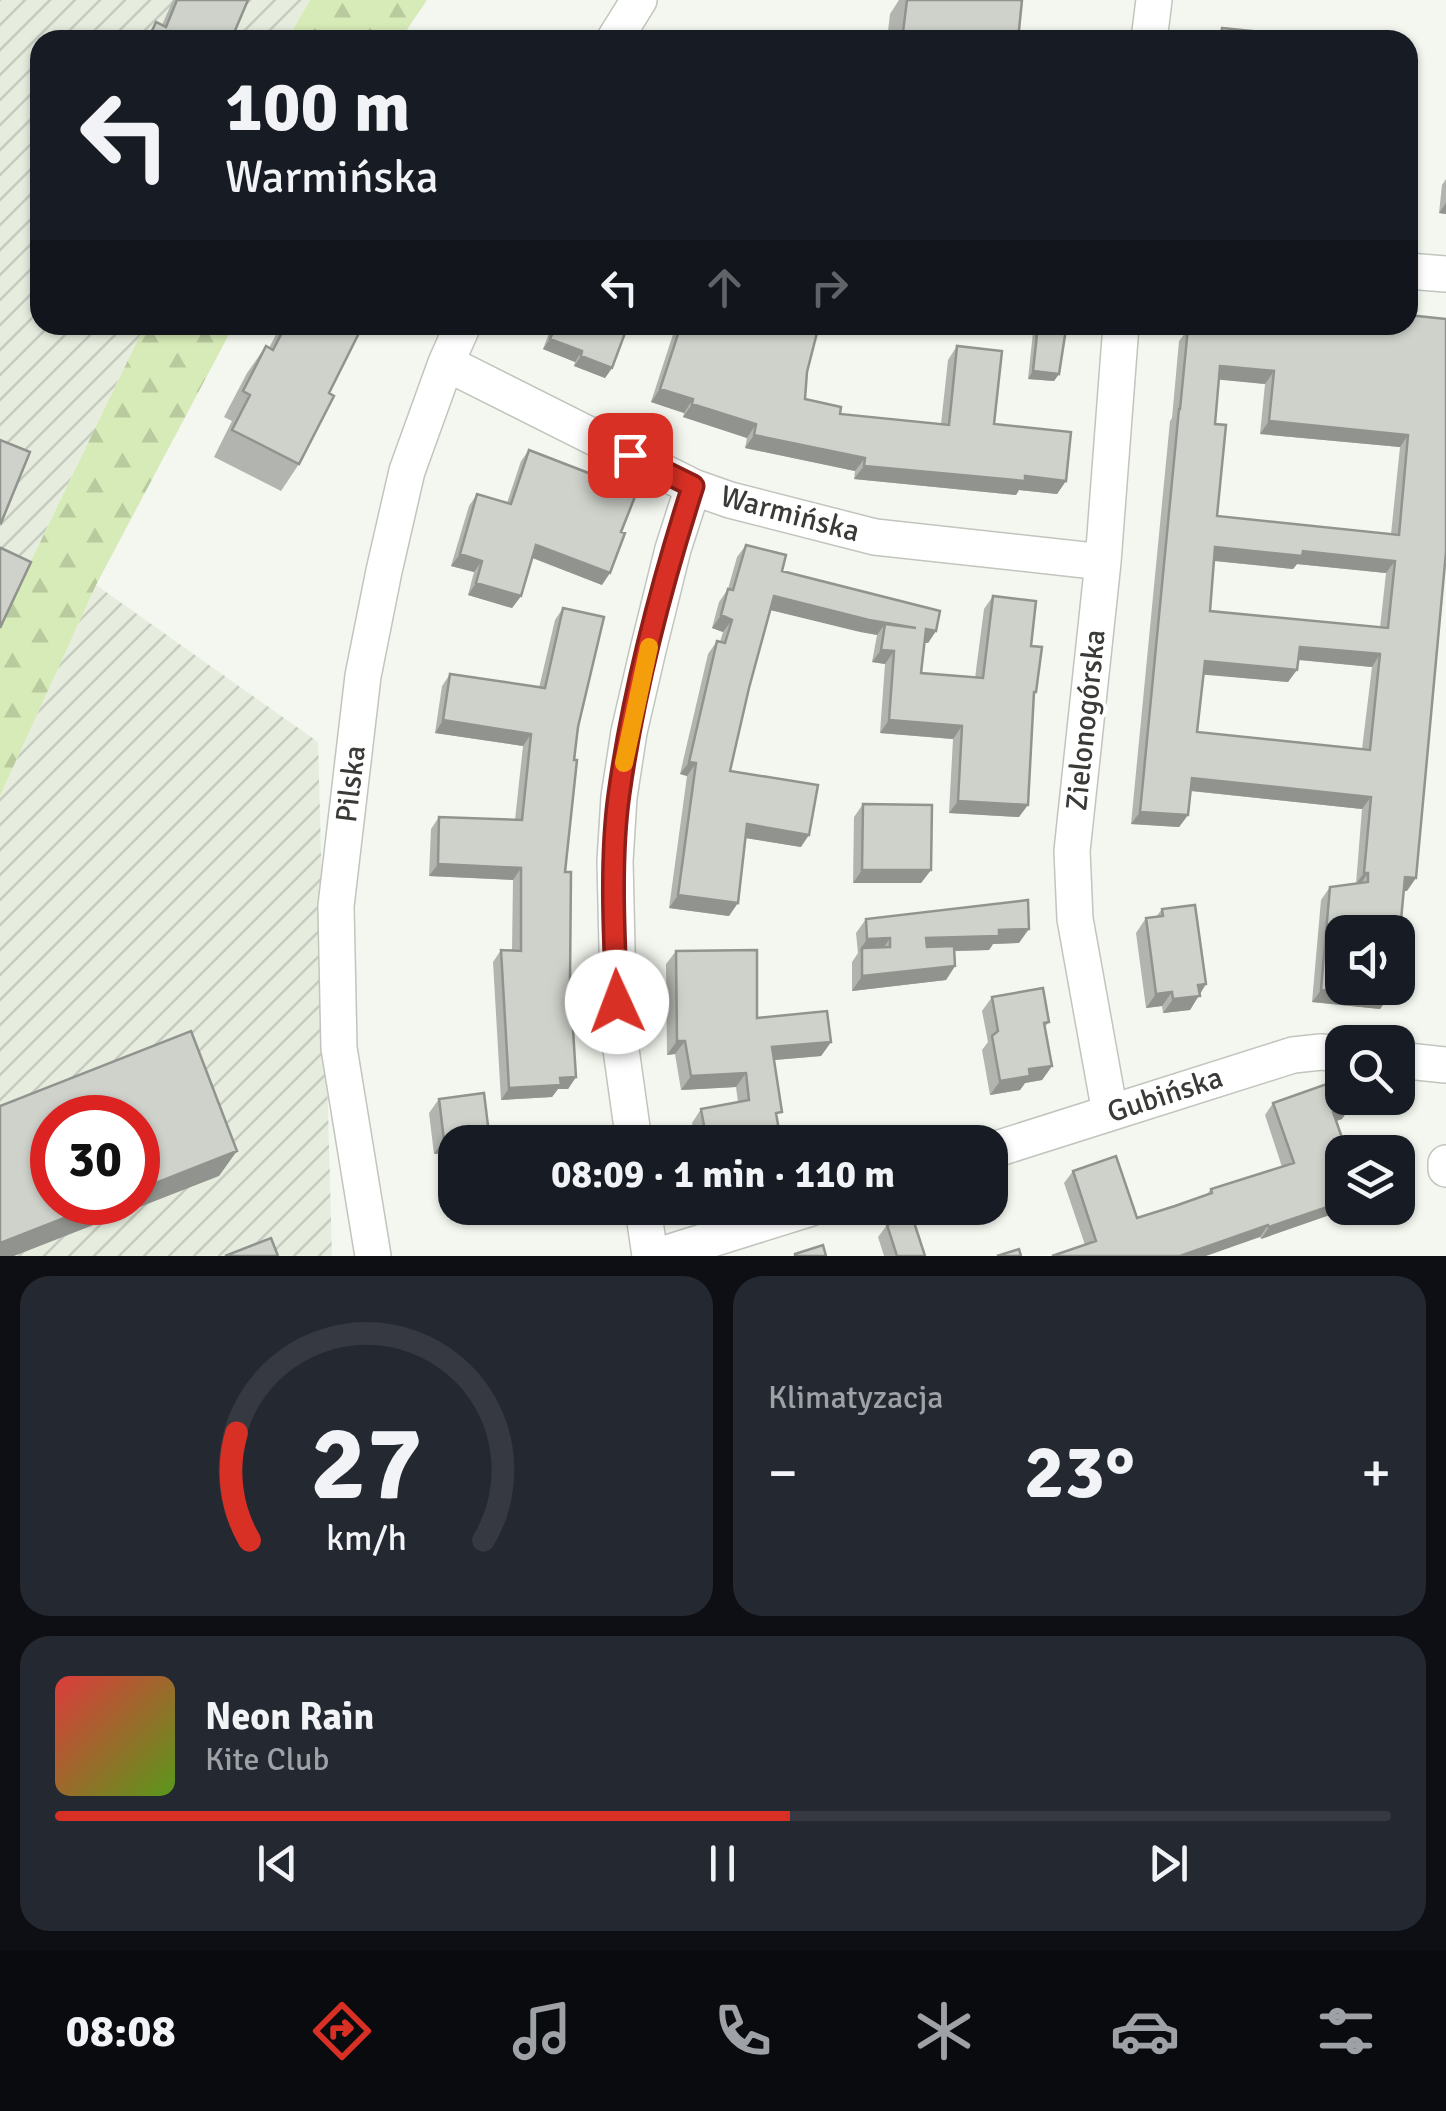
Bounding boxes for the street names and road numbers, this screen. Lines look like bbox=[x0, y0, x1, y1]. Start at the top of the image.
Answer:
street label: Warmińska bbox=[716, 478, 864, 550]
street label: Zielonogórska bbox=[1058, 628, 1114, 812]
street label: Pilska bbox=[328, 743, 374, 825]
street label: Gubińska bbox=[1103, 1059, 1227, 1131]

